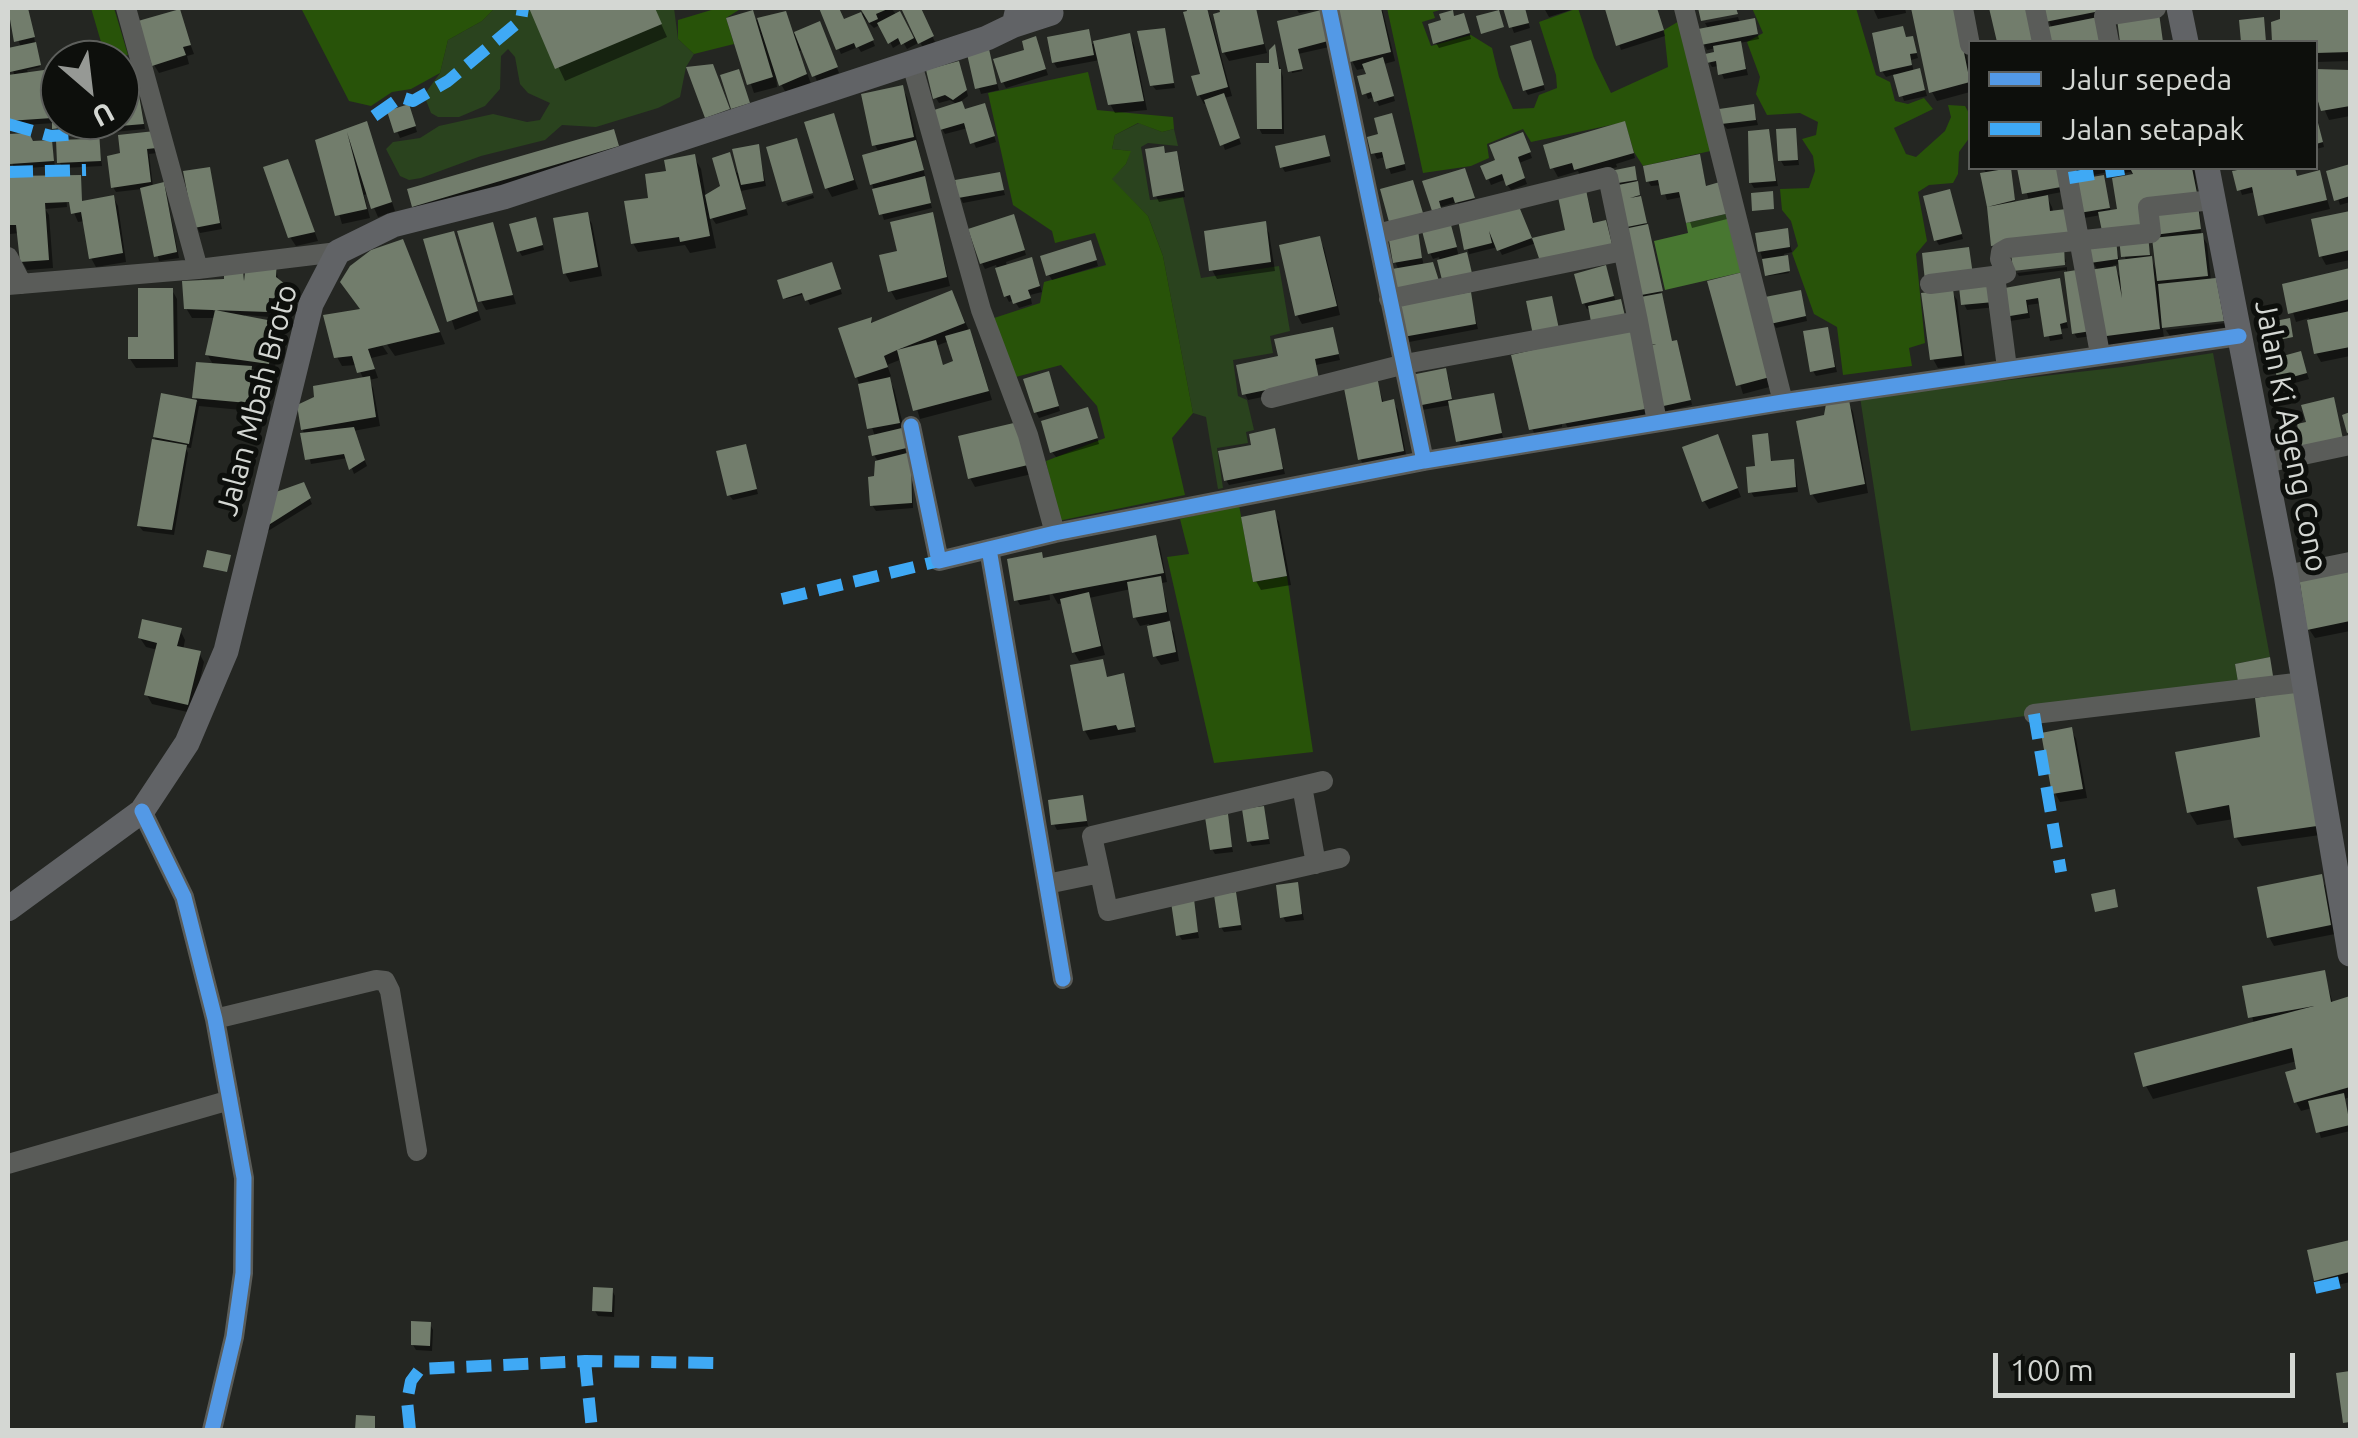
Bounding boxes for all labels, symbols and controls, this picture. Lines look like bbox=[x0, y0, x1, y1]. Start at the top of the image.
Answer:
north arrow bbox=[40, 40, 140, 140]
legend bbox=[1968, 40, 2318, 170]
text: Jalur sepeda bbox=[2062, 62, 2232, 96]
text: U bbox=[87, 97, 119, 133]
text: Jalan setapak bbox=[2062, 112, 2244, 146]
street label: Jalan Mbah Broto bbox=[209, 281, 305, 519]
street label: Jalan Ki Ageng Cono bbox=[2247, 297, 2335, 575]
scale bar bbox=[1998, 1333, 2300, 1395]
text: 100 m bbox=[2010, 1353, 2094, 1387]

